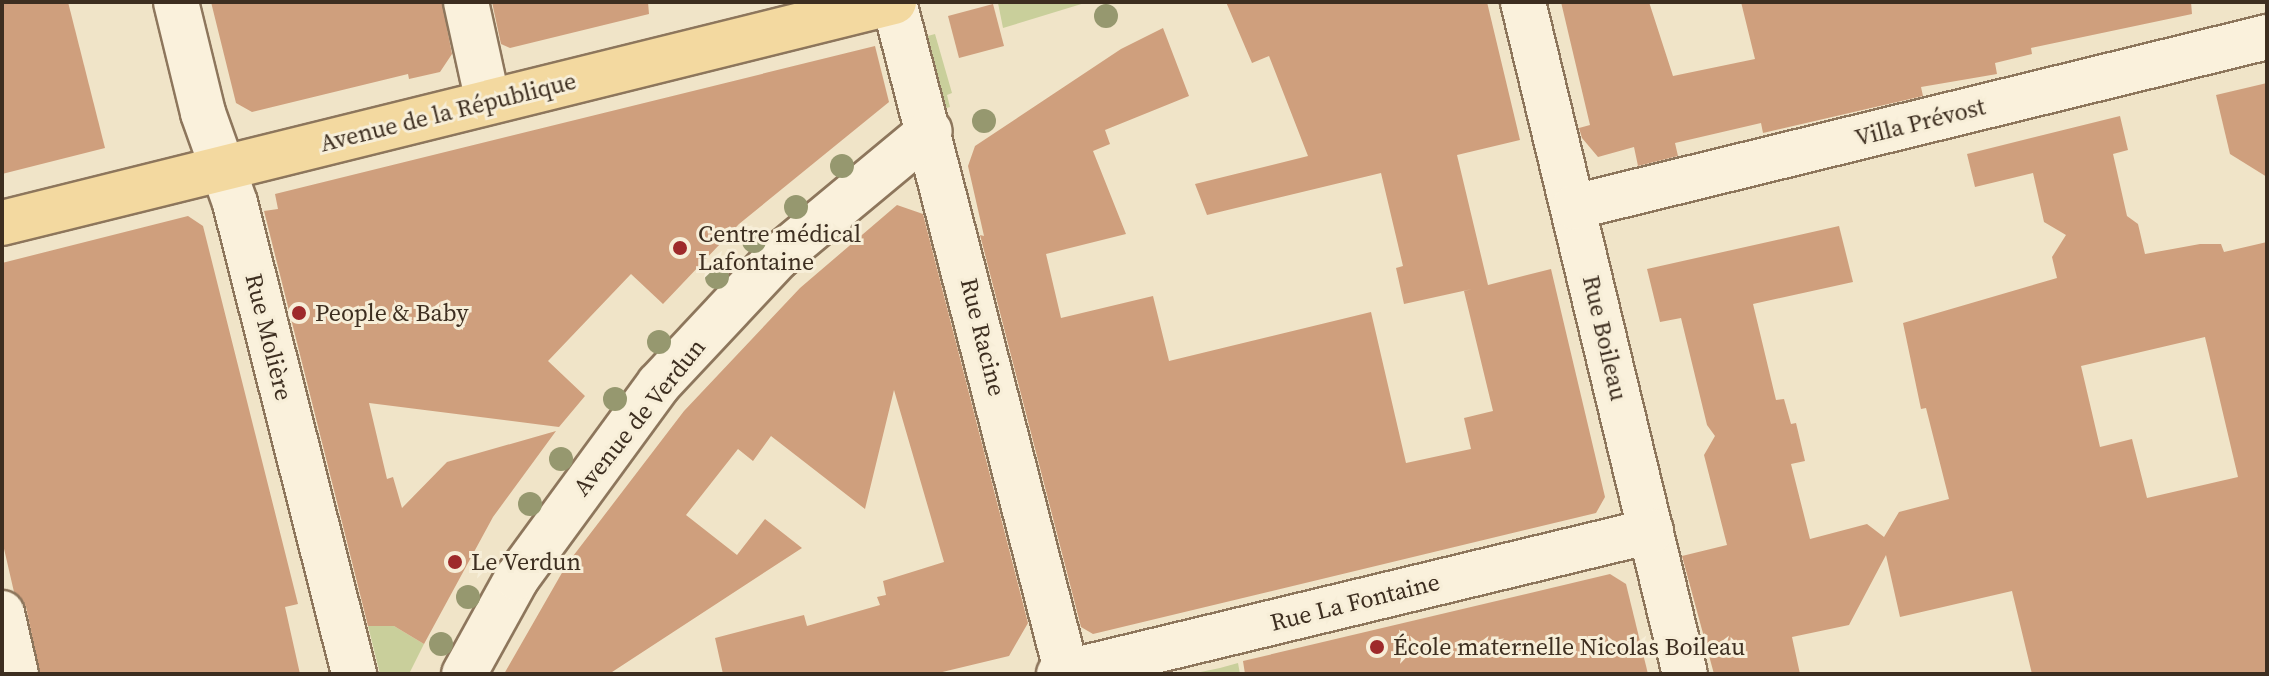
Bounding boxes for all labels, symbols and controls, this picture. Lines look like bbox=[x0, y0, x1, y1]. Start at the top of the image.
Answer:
street label: Avenue de la République bbox=[317, 66, 579, 158]
street label: Villa Prévost bbox=[1852, 92, 1988, 152]
place label: Centre médical Lafontaine bbox=[698, 220, 861, 276]
marker: Centre médical Lafontaine bbox=[669, 237, 691, 259]
street label: Rue Molière bbox=[239, 271, 299, 403]
street label: Rue Boileau bbox=[1577, 273, 1633, 403]
street label: Rue Racine bbox=[954, 275, 1012, 399]
place label: People & Baby bbox=[315, 299, 469, 327]
marker: People & Baby bbox=[290, 304, 308, 322]
street label: Avenue de Verdun bbox=[567, 332, 711, 502]
place label: Le Verdun bbox=[471, 548, 582, 576]
marker: Le Verdun bbox=[446, 553, 464, 571]
street label: Rue La Fontaine bbox=[1267, 567, 1443, 637]
place label: École maternelle Nicolas Boileau bbox=[1393, 633, 1745, 661]
marker: École maternelle Nicolas Boileau bbox=[1368, 638, 1386, 656]

